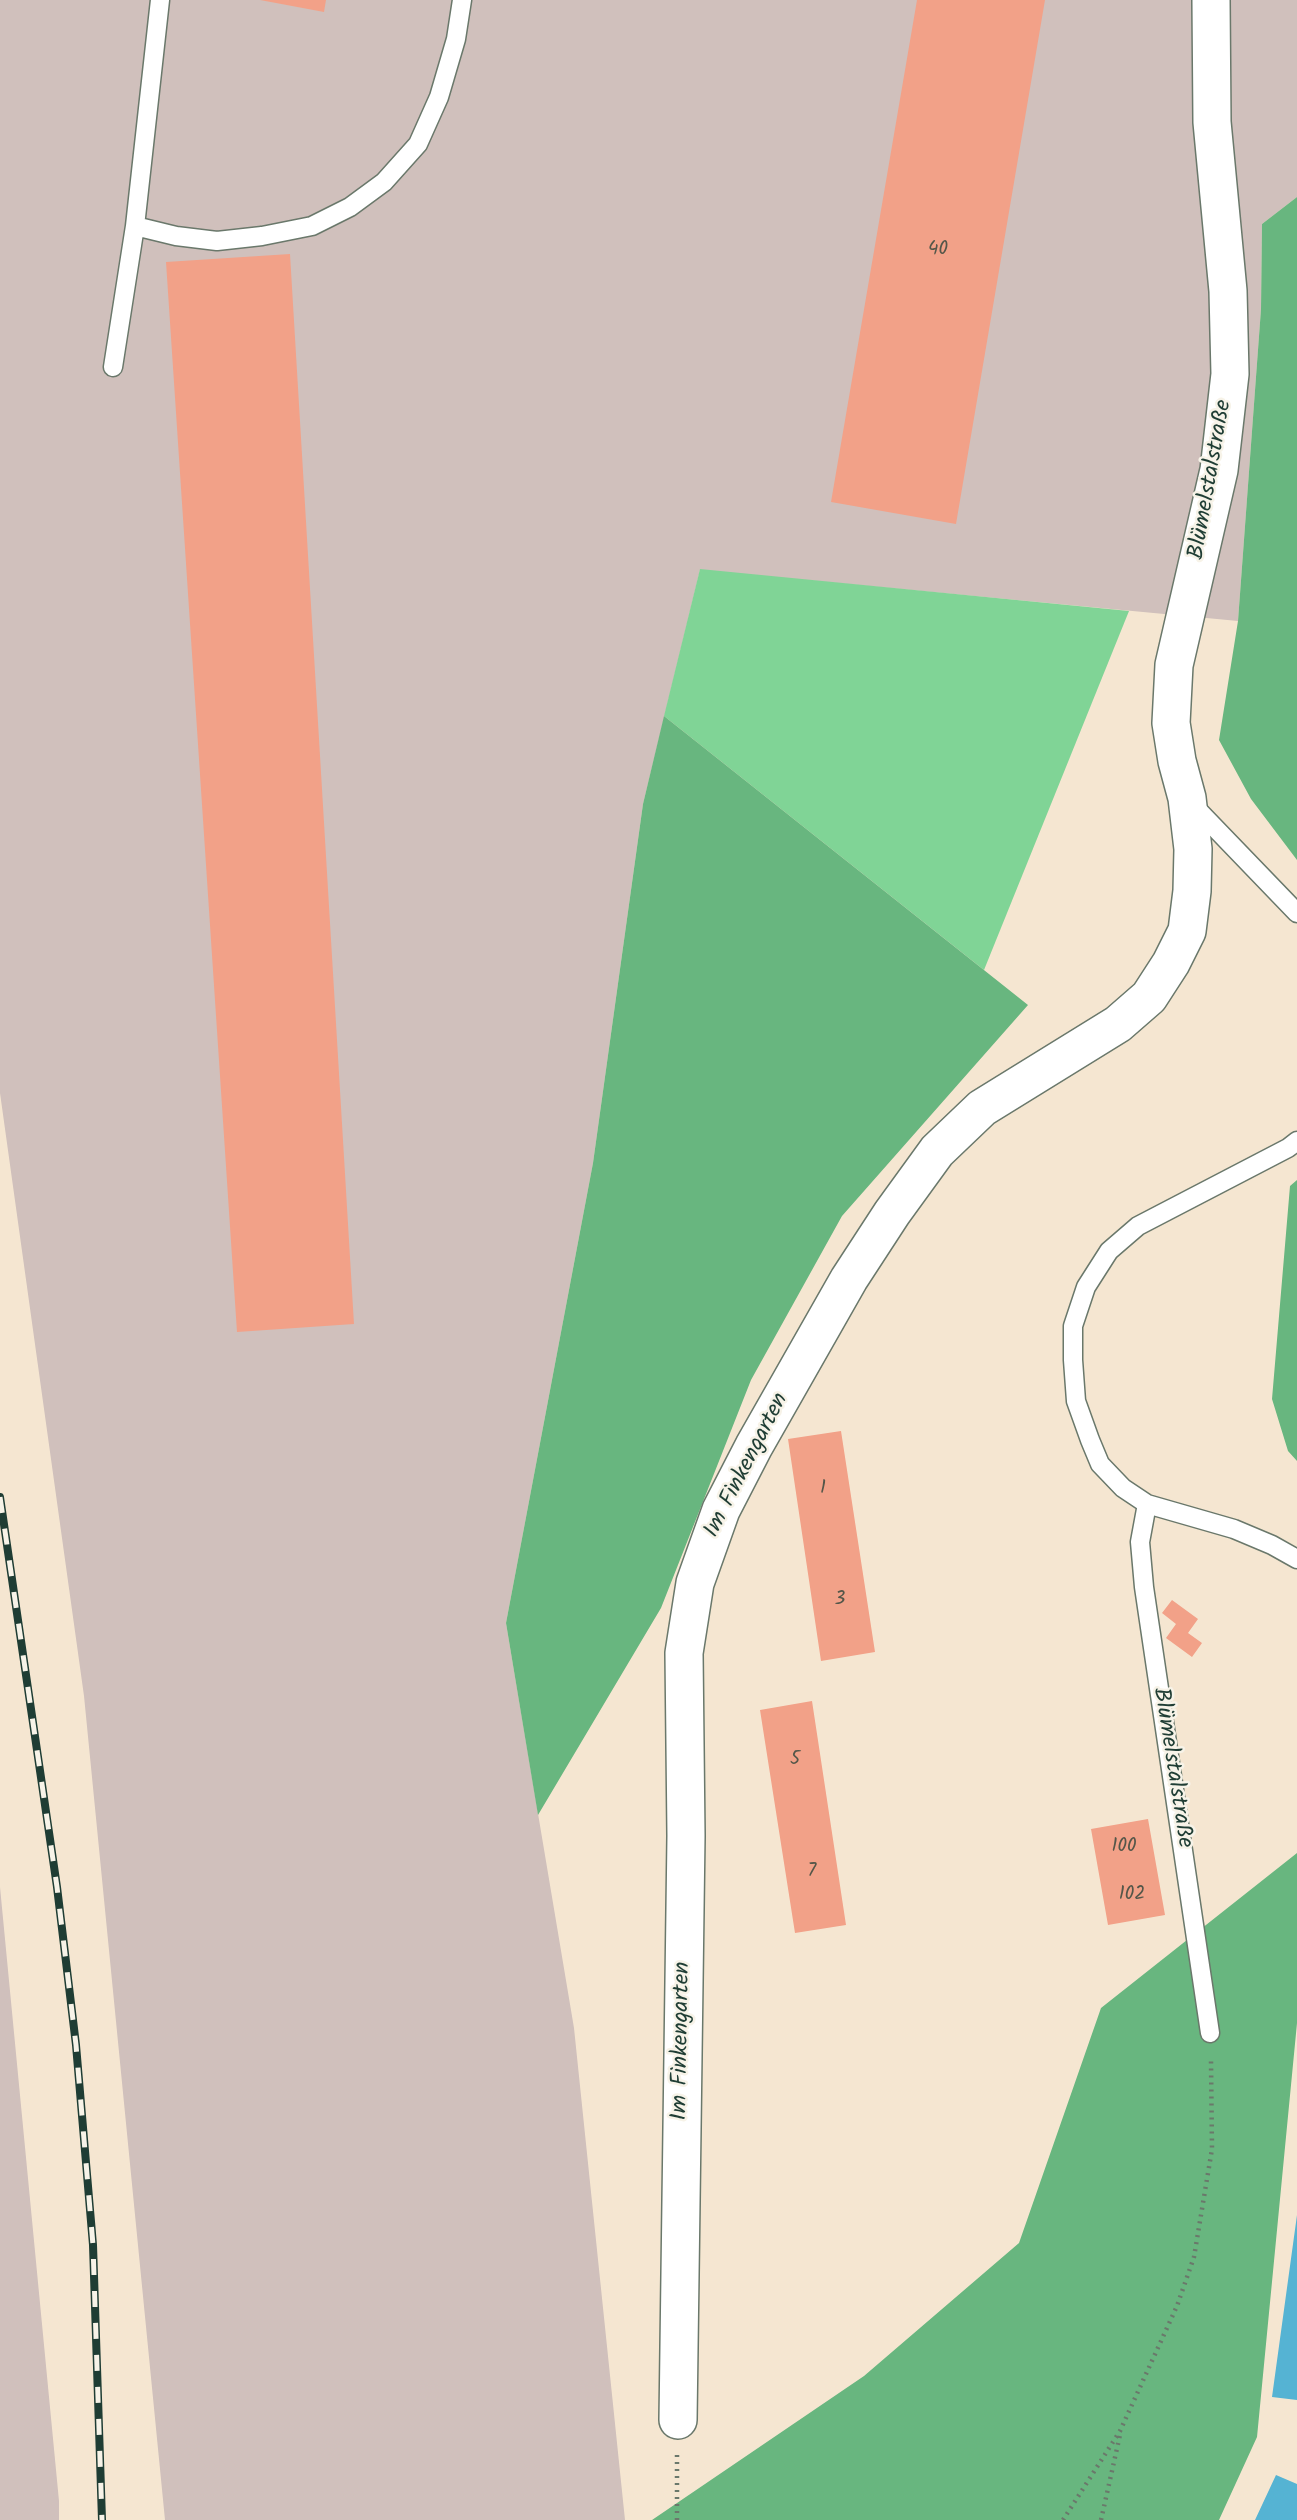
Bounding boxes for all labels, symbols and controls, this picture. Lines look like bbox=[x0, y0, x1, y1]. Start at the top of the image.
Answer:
house number: 40 bbox=[928, 240, 948, 262]
street label: Blümelstalstraße bbox=[1184, 398, 1240, 562]
street label: Im Finkengarten bbox=[700, 1389, 796, 1543]
house number: 1 bbox=[820, 1479, 826, 1501]
house number: 3 bbox=[835, 1590, 845, 1612]
street label: Blümelstalstraße bbox=[1145, 1686, 1197, 1850]
house number: 5 bbox=[790, 1750, 800, 1772]
house number: 100 bbox=[1112, 1837, 1136, 1859]
house number: 7 bbox=[808, 1862, 816, 1884]
house number: 102 bbox=[1119, 1885, 1145, 1907]
street label: Im Finkengarten bbox=[668, 1961, 698, 2121]

